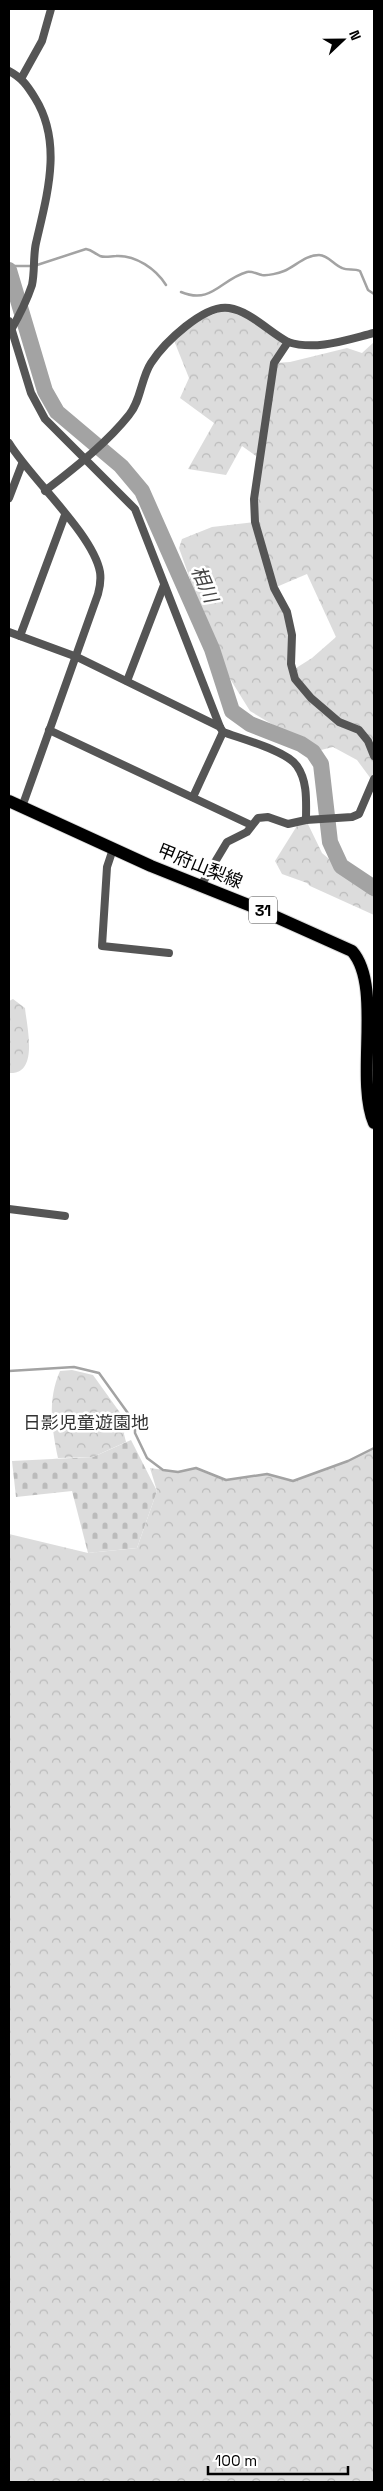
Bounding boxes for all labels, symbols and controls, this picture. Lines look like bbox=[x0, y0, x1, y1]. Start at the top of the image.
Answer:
north arrow bbox=[318, 15, 368, 65]
text: N bbox=[345, 27, 365, 43]
water label: 相川 bbox=[185, 562, 225, 608]
street label: 甲府山梨線 bbox=[154, 838, 246, 893]
road number: 31 bbox=[249, 896, 277, 924]
park label: 日影児童遊園地 bbox=[23, 1411, 149, 1434]
scale bar bbox=[208, 2444, 348, 2476]
text: 100 m bbox=[215, 2451, 257, 2470]

